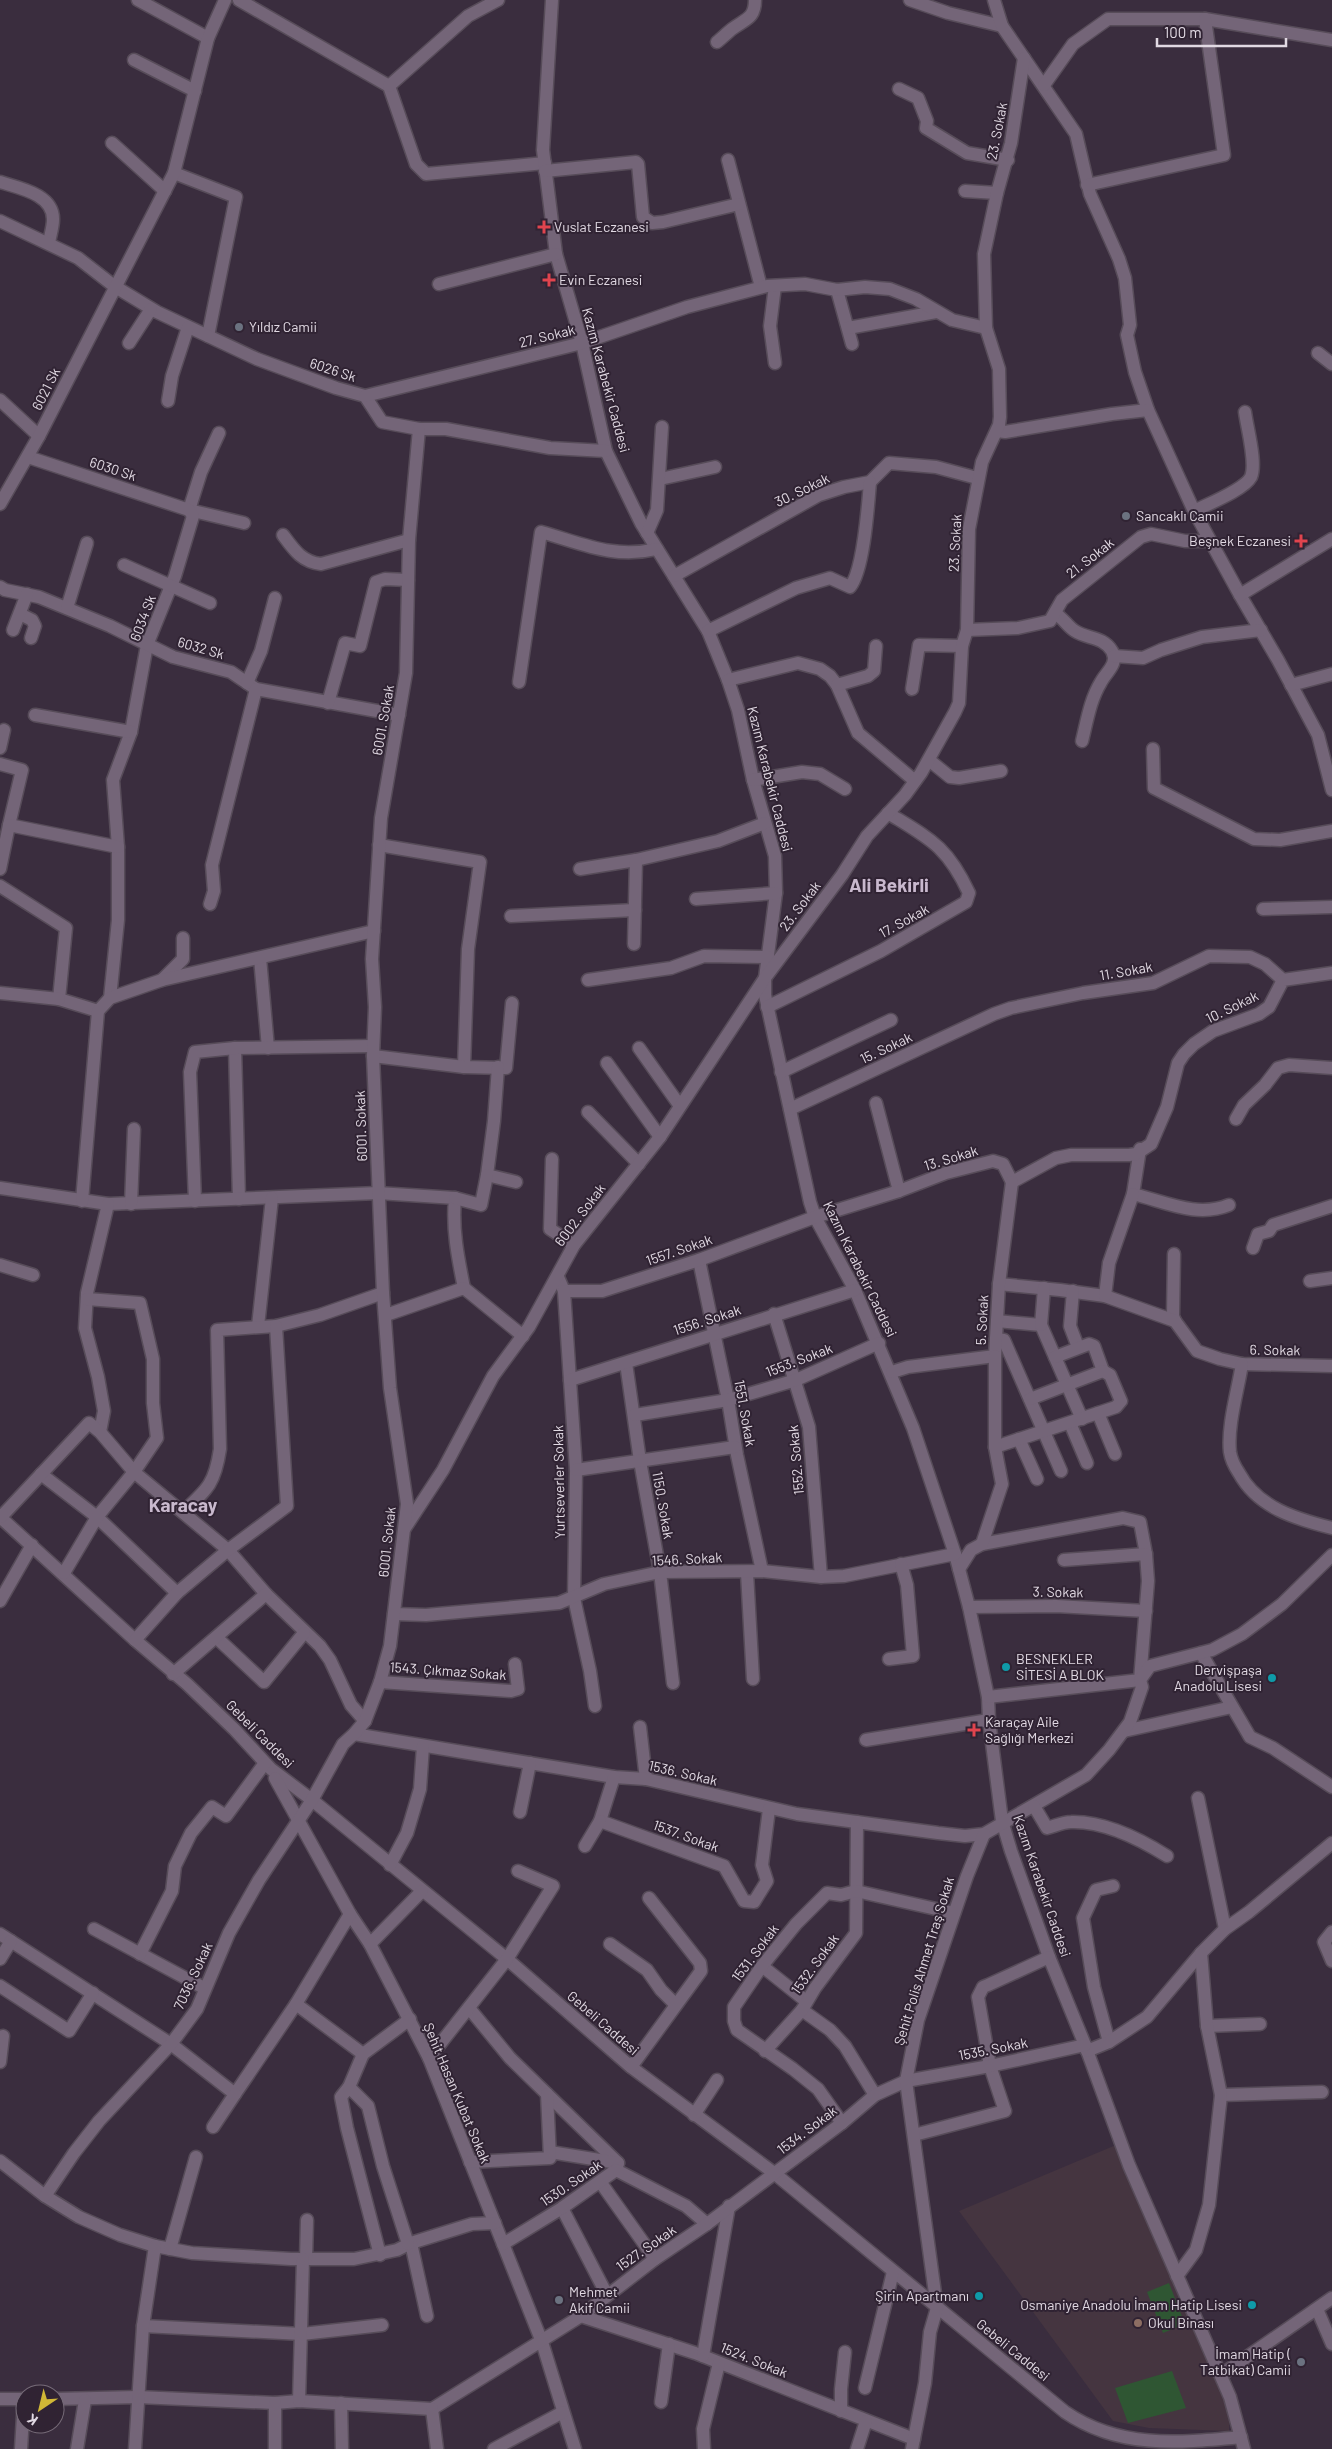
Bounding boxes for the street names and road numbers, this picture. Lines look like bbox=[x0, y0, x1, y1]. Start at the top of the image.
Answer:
street label: 23. Sokak bbox=[983, 101, 1010, 161]
street label: Kazım Karabekir Caddesi bbox=[579, 306, 634, 454]
street label: 27. Sokak bbox=[517, 320, 577, 351]
street label: 6026 Sk bbox=[308, 354, 359, 385]
street label: 6021 Sk bbox=[28, 365, 63, 413]
street label: 6030 Sk bbox=[88, 453, 139, 484]
street label: 30. Sokak bbox=[772, 469, 832, 510]
street label: 23. Sokak bbox=[944, 513, 965, 572]
street label: 21. Sokak bbox=[1062, 534, 1117, 581]
street label: 6034 Sk bbox=[126, 592, 159, 643]
street label: 6032 Sk bbox=[176, 633, 226, 662]
street label: 6001. Sokak bbox=[368, 683, 397, 756]
street label: Kazım Karabekir Caddesi bbox=[744, 704, 797, 853]
street label: 23. Sokak bbox=[775, 877, 824, 934]
street label: 17. Sokak bbox=[876, 900, 932, 941]
street label: 11. Sokak bbox=[1098, 957, 1154, 984]
street label: 10. Sokak bbox=[1203, 987, 1261, 1027]
street label: 15. Sokak bbox=[857, 1028, 915, 1067]
street label: 6001. Sokak bbox=[351, 1090, 370, 1162]
street label: 13. Sokak bbox=[922, 1141, 980, 1174]
street label: 6002. Sokak bbox=[551, 1180, 609, 1249]
street label: Kazım Karabekir Caddesi bbox=[820, 1198, 901, 1340]
street label: 1557. Sokak bbox=[644, 1230, 714, 1269]
street label: 5. Sokak bbox=[972, 1294, 991, 1346]
street label: 1556. Sokak bbox=[671, 1301, 743, 1338]
street label: 1553. Sokak bbox=[763, 1339, 835, 1380]
street label: 6. Sokak bbox=[1249, 1341, 1301, 1358]
street label: 1551. Sokak bbox=[731, 1378, 760, 1448]
street label: 1552. Sokak bbox=[784, 1424, 807, 1496]
street label: Yurtseverler Sokak bbox=[549, 1425, 568, 1539]
street label: 1150. Sokak bbox=[649, 1470, 678, 1540]
street label: 6001. Sokak bbox=[374, 1506, 399, 1578]
street label: 1546. Sokak bbox=[651, 1548, 723, 1569]
street label: 3. Sokak bbox=[1032, 1583, 1084, 1600]
street label: 1543. Çıkmaz Sokak bbox=[389, 1658, 507, 1683]
street label: Gebeli Caddesi bbox=[223, 1696, 298, 1771]
street label: 1536. Sokak bbox=[647, 1756, 719, 1789]
street label: Kazım Karabekir Caddesi bbox=[1010, 1813, 1075, 1959]
street label: 1537. Sokak bbox=[651, 1816, 721, 1855]
street label: Şehit Polis Ahmet Traş Sokak bbox=[890, 1875, 957, 2047]
street label: 1531. Sokak bbox=[727, 1921, 782, 1985]
street label: 1532. Sokak bbox=[787, 1930, 842, 1997]
street label: 7036. Sokak bbox=[170, 1939, 216, 2012]
street label: Gebeli Caddesi bbox=[564, 1987, 643, 2058]
street label: Şehit Hasan Kubat Sokak bbox=[420, 2020, 495, 2166]
street label: 1535. Sokak bbox=[957, 2033, 1029, 2064]
street label: 1534. Sokak bbox=[773, 2102, 840, 2158]
street label: 1530. Sokak bbox=[537, 2156, 605, 2209]
street label: 1527. Sokak bbox=[613, 2221, 679, 2274]
street label: Gebeli Caddesi bbox=[973, 2315, 1053, 2384]
street label: 1524. Sokak bbox=[718, 2338, 790, 2381]

